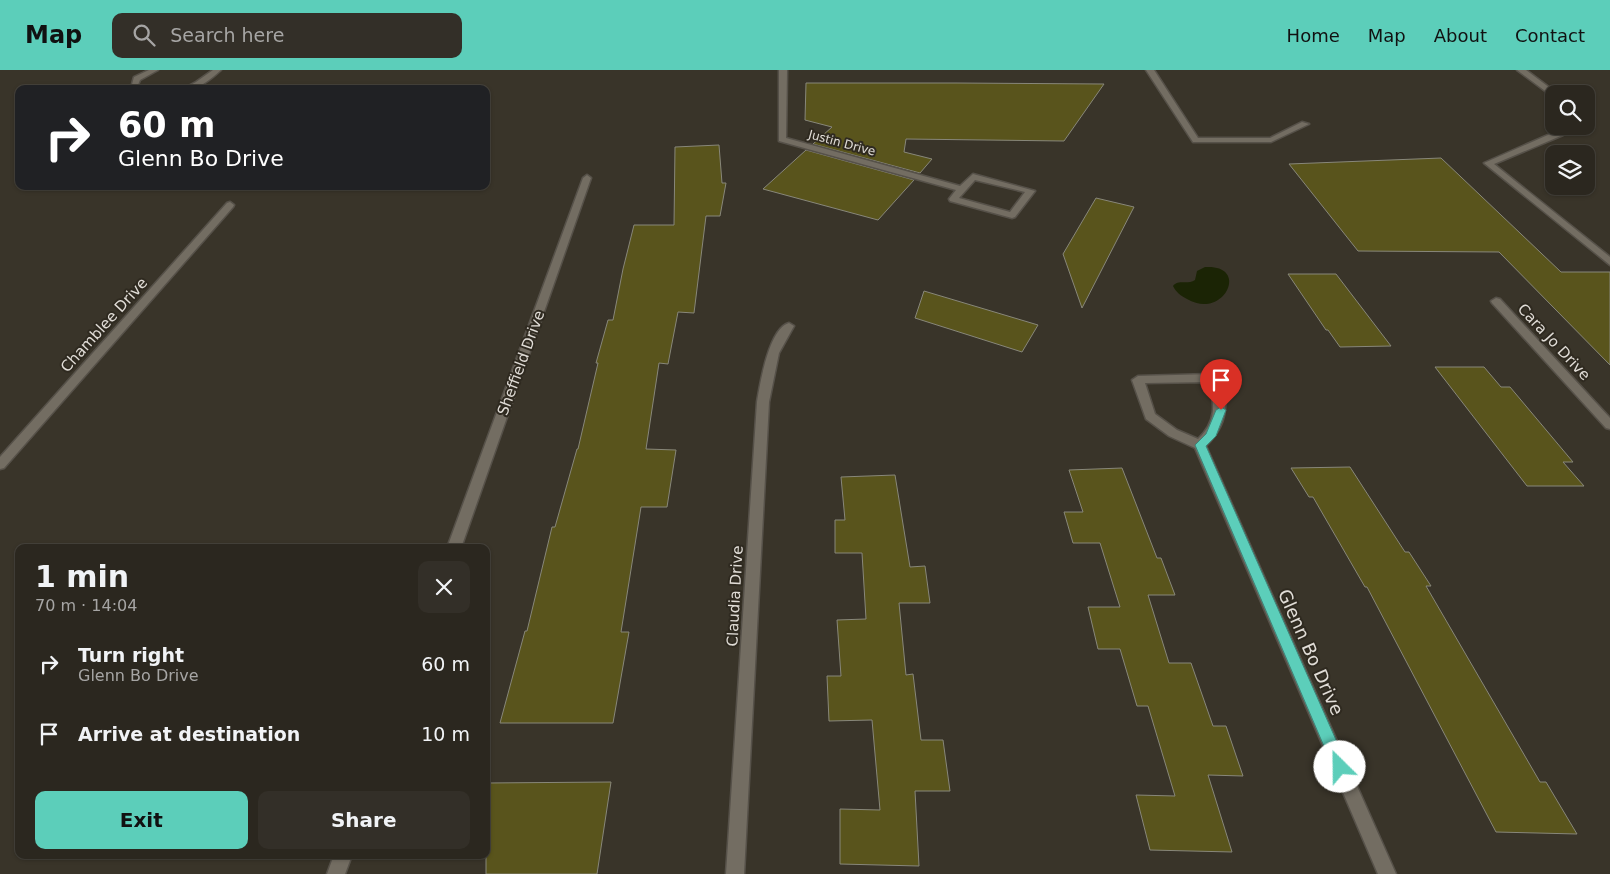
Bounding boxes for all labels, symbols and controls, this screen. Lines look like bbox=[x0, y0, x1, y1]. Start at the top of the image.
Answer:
search box bbox=[112, 13, 462, 58]
text: Map bbox=[25, 21, 82, 49]
icon: search bbox=[130, 21, 158, 49]
text: Search here bbox=[170, 24, 284, 46]
text: Home bbox=[1287, 25, 1340, 46]
text: Map bbox=[1368, 25, 1406, 46]
text: About bbox=[1434, 25, 1487, 46]
text: Contact bbox=[1515, 25, 1585, 46]
map controls bbox=[1545, 85, 1595, 195]
button: search bbox=[1545, 85, 1595, 135]
icon: right bbox=[35, 105, 100, 170]
text: 60 m bbox=[118, 105, 215, 145]
street label: Justin Drive bbox=[806, 127, 877, 159]
button: layers bbox=[1545, 145, 1595, 195]
text: Glenn Bo Drive bbox=[118, 146, 284, 171]
street label: Chamblee Drive bbox=[57, 274, 151, 376]
street label: Cara Jo Drive bbox=[1514, 300, 1594, 384]
street label: Sheffield Drive bbox=[494, 308, 548, 418]
pin bbox=[1200, 359, 1242, 410]
icon: arrive bbox=[1207, 366, 1235, 394]
street label: Claudia Drive bbox=[723, 545, 747, 647]
text: 1 min bbox=[35, 559, 129, 594]
button: close bbox=[418, 561, 470, 613]
street label: Glenn Bo Drive bbox=[1274, 586, 1348, 718]
text: 70 m · 14:04 bbox=[35, 596, 137, 615]
text: Turn right bbox=[78, 644, 184, 666]
icon: right bbox=[35, 650, 63, 678]
text: 60 m bbox=[421, 653, 470, 675]
text: Glenn Bo Drive bbox=[78, 666, 199, 685]
icon: arrive bbox=[35, 720, 63, 748]
text: Arrive at destination bbox=[78, 723, 300, 745]
text: 10 m bbox=[421, 723, 470, 745]
position arrow bbox=[1313, 740, 1365, 792]
button: Exit bbox=[35, 791, 248, 849]
button: Share bbox=[258, 791, 470, 849]

